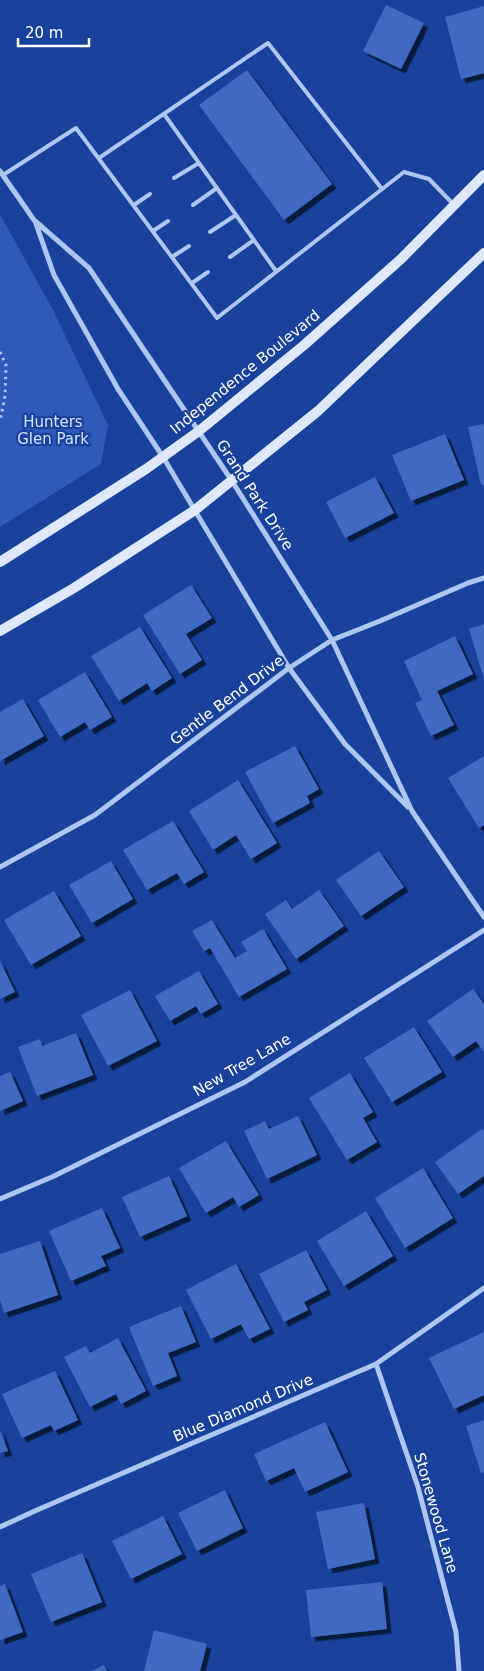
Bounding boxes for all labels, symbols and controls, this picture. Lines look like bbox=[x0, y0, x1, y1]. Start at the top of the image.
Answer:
scale bar bbox=[18, 15, 89, 47]
text: 20 m bbox=[25, 24, 63, 42]
street label: Independence Boulevard bbox=[167, 306, 323, 438]
park label: Hunters Glen Park bbox=[17, 413, 89, 448]
street label: Grand Park Drive bbox=[213, 436, 297, 554]
street label: Gentle Bend Drive bbox=[167, 651, 287, 749]
street label: New Tree Lane bbox=[190, 1030, 294, 1100]
street label: Blue Diamond Drive bbox=[170, 1370, 316, 1446]
street label: Stonewood Lane bbox=[410, 1451, 462, 1575]

